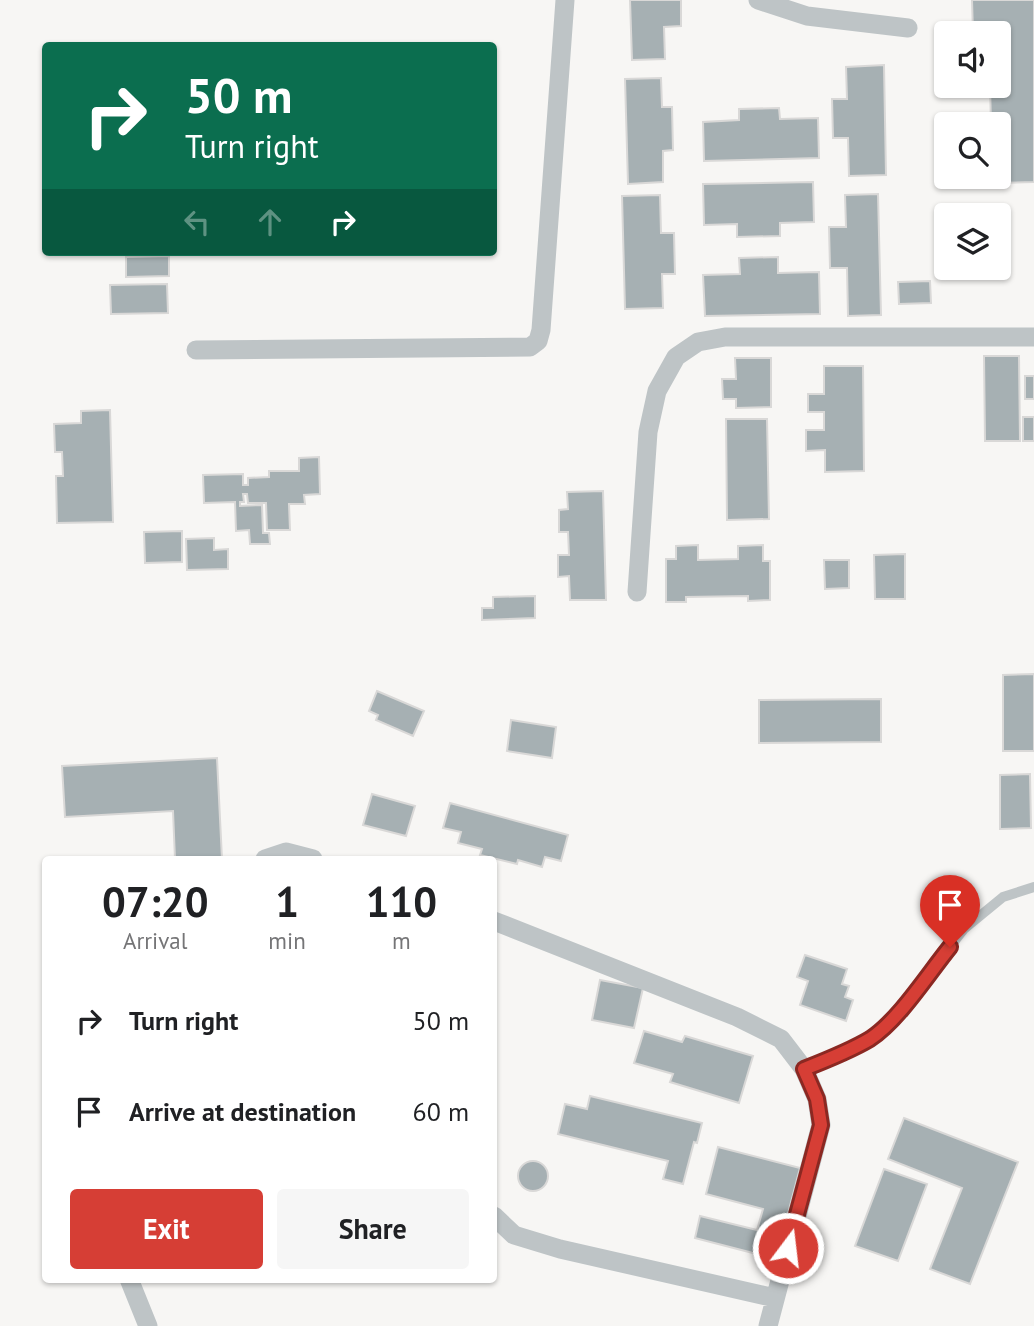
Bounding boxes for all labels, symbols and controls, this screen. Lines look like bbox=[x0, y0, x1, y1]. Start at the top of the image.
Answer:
map controls bbox=[934, 21, 1011, 280]
button: sound bbox=[934, 21, 1011, 98]
text: 50 m bbox=[185, 63, 292, 127]
icon: right bbox=[70, 70, 161, 161]
button: search bbox=[934, 112, 1011, 189]
text: Turn right bbox=[185, 125, 319, 167]
icon: left bbox=[178, 203, 216, 241]
icon: ahead bbox=[251, 203, 289, 241]
icon: right bbox=[324, 203, 362, 241]
button: layers bbox=[934, 203, 1011, 280]
text: 07:20 bbox=[102, 874, 208, 929]
text: 1 bbox=[275, 874, 299, 929]
text: 110 bbox=[366, 874, 437, 929]
pin bbox=[920, 875, 980, 947]
icon: arrive bbox=[931, 886, 969, 924]
text: Arrival bbox=[123, 926, 187, 955]
text: min bbox=[268, 926, 306, 955]
text: m bbox=[392, 926, 411, 955]
icon: right bbox=[70, 1002, 108, 1040]
text: Turn right bbox=[129, 1004, 238, 1037]
text: 50 m bbox=[413, 1004, 469, 1037]
icon: arrive bbox=[70, 1093, 108, 1131]
text: Arrive at destination bbox=[129, 1095, 356, 1128]
text: 60 m bbox=[413, 1095, 469, 1128]
button: Exit bbox=[70, 1189, 263, 1269]
button: Share bbox=[277, 1189, 469, 1269]
position arrow bbox=[751, 1211, 825, 1285]

